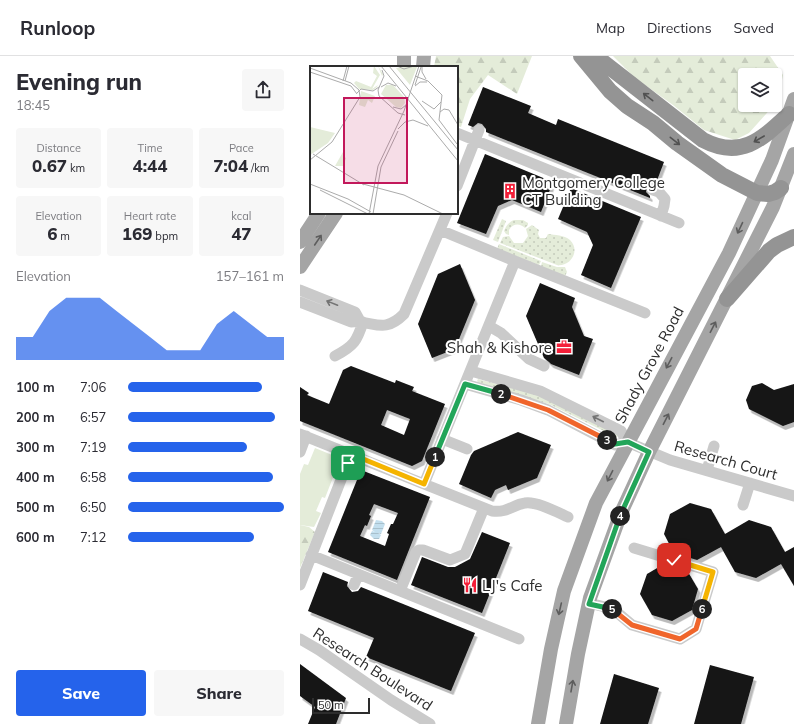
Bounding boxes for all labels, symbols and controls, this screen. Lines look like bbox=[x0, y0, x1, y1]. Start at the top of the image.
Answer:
text: Runloop bbox=[20, 16, 95, 40]
text: Map bbox=[596, 19, 625, 37]
text: Directions bbox=[647, 19, 712, 37]
text: Saved bbox=[734, 19, 774, 37]
inset map bbox=[310, 66, 458, 214]
text: Evening run bbox=[16, 68, 142, 96]
map controls bbox=[738, 68, 782, 112]
button: layers bbox=[738, 68, 782, 112]
button: share bbox=[242, 69, 284, 111]
one-way arrow bbox=[642, 93, 653, 102]
text: 18:45 bbox=[16, 97, 50, 113]
one-way arrow bbox=[753, 135, 765, 143]
one-way arrow bbox=[669, 137, 680, 145]
text: Distance bbox=[36, 141, 81, 155]
text: Time bbox=[138, 141, 162, 155]
text: Pace bbox=[229, 141, 254, 155]
text: 0.67 bbox=[32, 155, 67, 176]
text: 4:44 bbox=[132, 155, 168, 176]
text: 7:04 bbox=[213, 155, 248, 176]
text: km bbox=[67, 161, 85, 175]
text: /km bbox=[248, 161, 270, 175]
place label: Montgomery College CT Building bbox=[522, 173, 665, 209]
building icon: Montgomery College CT Building bbox=[501, 182, 519, 200]
text: Elevation bbox=[35, 209, 82, 223]
text: Heart rate bbox=[124, 209, 176, 223]
text: kcal bbox=[231, 209, 251, 223]
one-way arrow bbox=[736, 222, 743, 234]
text: 6 bbox=[47, 223, 58, 244]
text: 169 bbox=[122, 223, 152, 244]
text: 47 bbox=[231, 223, 252, 244]
text: m bbox=[58, 229, 70, 243]
text: bpm bbox=[152, 229, 178, 243]
one-way arrow bbox=[314, 235, 322, 246]
text: Elevation bbox=[16, 268, 71, 284]
text: 157–161 m bbox=[216, 268, 284, 284]
one-way arrow bbox=[327, 298, 339, 306]
street label: Shady Grove Road bbox=[610, 303, 688, 427]
one-way arrow bbox=[710, 321, 717, 333]
place label: Shah & Kishore bbox=[447, 338, 552, 357]
office icon: Shah & Kishore bbox=[555, 338, 573, 356]
one-way arrow bbox=[665, 357, 673, 369]
text: 100 m bbox=[16, 379, 55, 395]
text: 7:06 bbox=[80, 379, 106, 395]
pin: 2 bbox=[491, 384, 511, 404]
text: 2 bbox=[498, 387, 504, 401]
text: 200 m bbox=[16, 409, 55, 425]
text: 6:57 bbox=[80, 409, 106, 425]
one-way arrow bbox=[663, 413, 670, 425]
one-way arrow bbox=[592, 415, 604, 422]
pin: 3 bbox=[597, 430, 617, 450]
text: 3 bbox=[604, 433, 610, 447]
street label: Research Court bbox=[672, 436, 780, 484]
text: 300 m bbox=[16, 439, 55, 455]
text: 7:19 bbox=[80, 439, 106, 455]
pin bbox=[331, 446, 365, 480]
pin: 1 bbox=[425, 447, 445, 467]
text: 1 bbox=[432, 450, 438, 464]
icon: arrive bbox=[337, 452, 359, 474]
text: 400 m bbox=[16, 469, 55, 485]
text: 6:58 bbox=[80, 469, 106, 485]
one-way arrow bbox=[605, 470, 613, 482]
text: 500 m bbox=[16, 499, 55, 515]
text: 6:50 bbox=[80, 499, 106, 515]
pin: 4 bbox=[610, 506, 630, 526]
text: 4 bbox=[617, 509, 623, 523]
text: 600 m bbox=[16, 529, 55, 545]
text: 7:12 bbox=[80, 529, 106, 545]
pin bbox=[657, 543, 691, 577]
icon: check bbox=[663, 549, 685, 571]
restaurant icon: LJ's Cafe bbox=[461, 576, 479, 594]
place label: LJ's Cafe bbox=[482, 576, 542, 595]
pin: 5 bbox=[602, 599, 622, 619]
pin: 6 bbox=[692, 599, 712, 619]
text: 5 bbox=[609, 602, 615, 616]
text: 6 bbox=[699, 602, 705, 616]
one-way arrow bbox=[556, 603, 564, 616]
street label: Research Boulevard bbox=[310, 623, 436, 715]
button: Save bbox=[16, 670, 146, 716]
button: Share bbox=[154, 670, 284, 716]
one-way arrow bbox=[568, 679, 576, 692]
scale bar bbox=[312, 696, 370, 715]
text: 50 m bbox=[318, 698, 344, 712]

